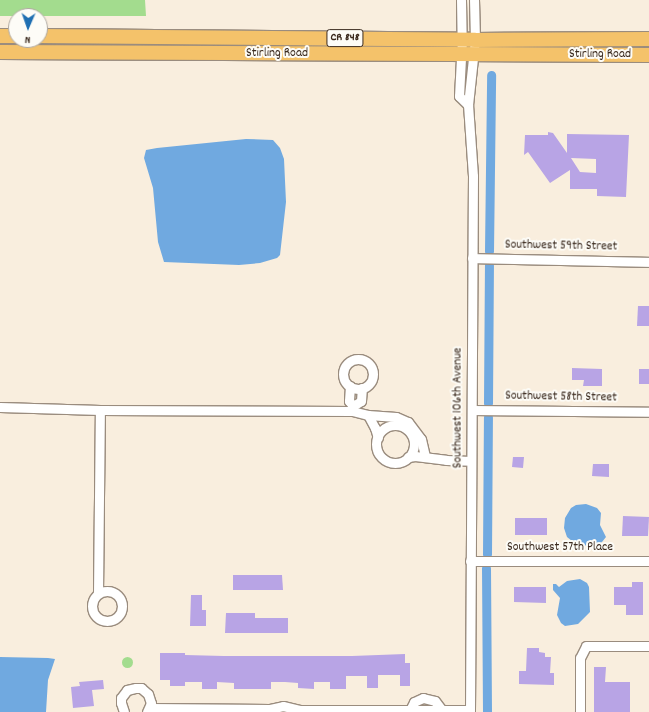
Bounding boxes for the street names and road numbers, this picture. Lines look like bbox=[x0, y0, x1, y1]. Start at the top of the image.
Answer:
road number: CR 848 bbox=[326, 28, 364, 48]
street label: Stirling Road bbox=[246, 46, 308, 62]
street label: Stirling Road bbox=[569, 47, 631, 63]
street label: Southwest 59th Street bbox=[505, 238, 617, 256]
street label: Southwest 106th Avenue bbox=[451, 348, 467, 468]
street label: Southwest 58th Street bbox=[505, 389, 617, 407]
street label: Southwest 57th Place bbox=[507, 540, 613, 556]

